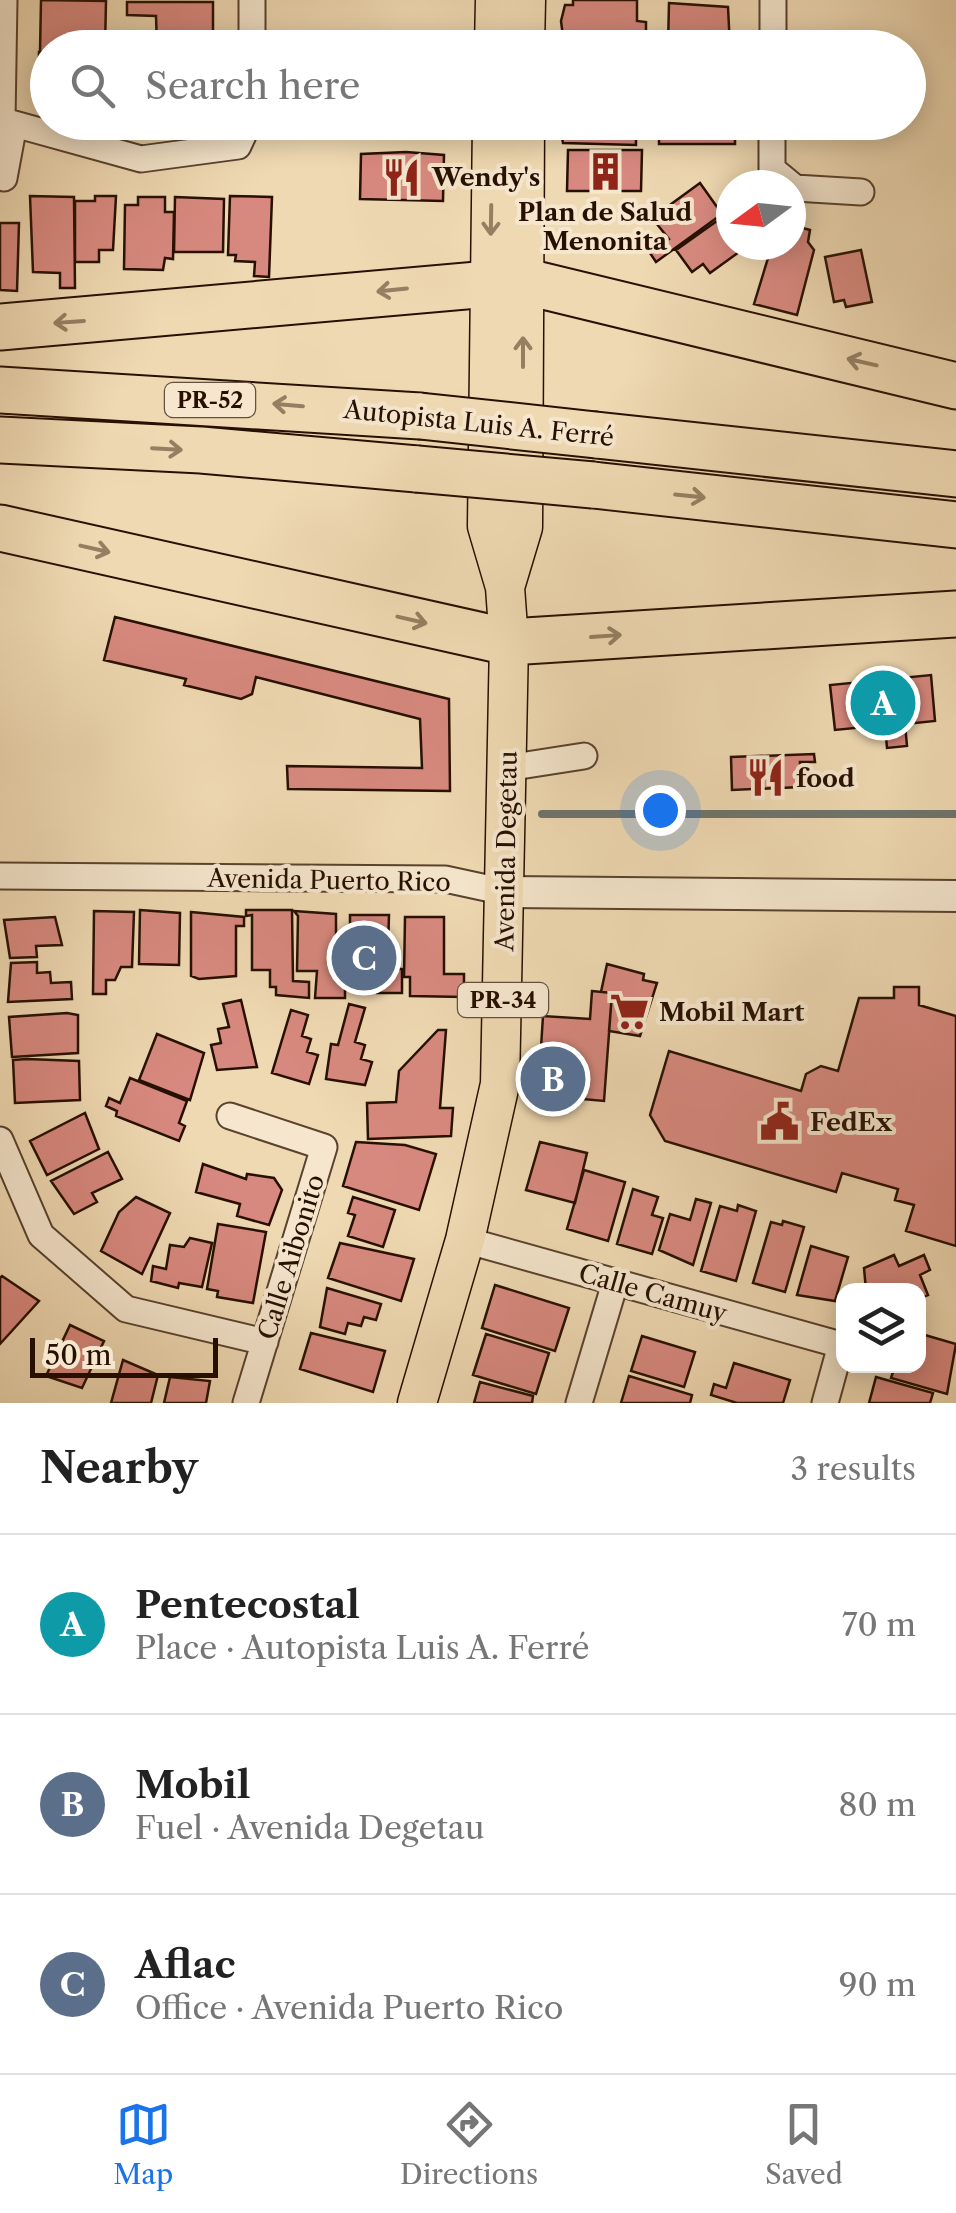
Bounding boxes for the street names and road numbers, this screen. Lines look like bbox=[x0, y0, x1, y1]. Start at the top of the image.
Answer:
road number: PR-52 bbox=[165, 383, 255, 417]
street label: Autopista Luis A. Ferré bbox=[341, 394, 616, 453]
street label: Avenida Degetau bbox=[489, 750, 524, 953]
street label: Avenida Puerto Rico bbox=[206, 863, 451, 898]
road number: PR-34 bbox=[458, 983, 548, 1017]
street label: Calle Aibonito bbox=[252, 1171, 331, 1343]
street label: Calle Camuy bbox=[575, 1258, 732, 1330]

